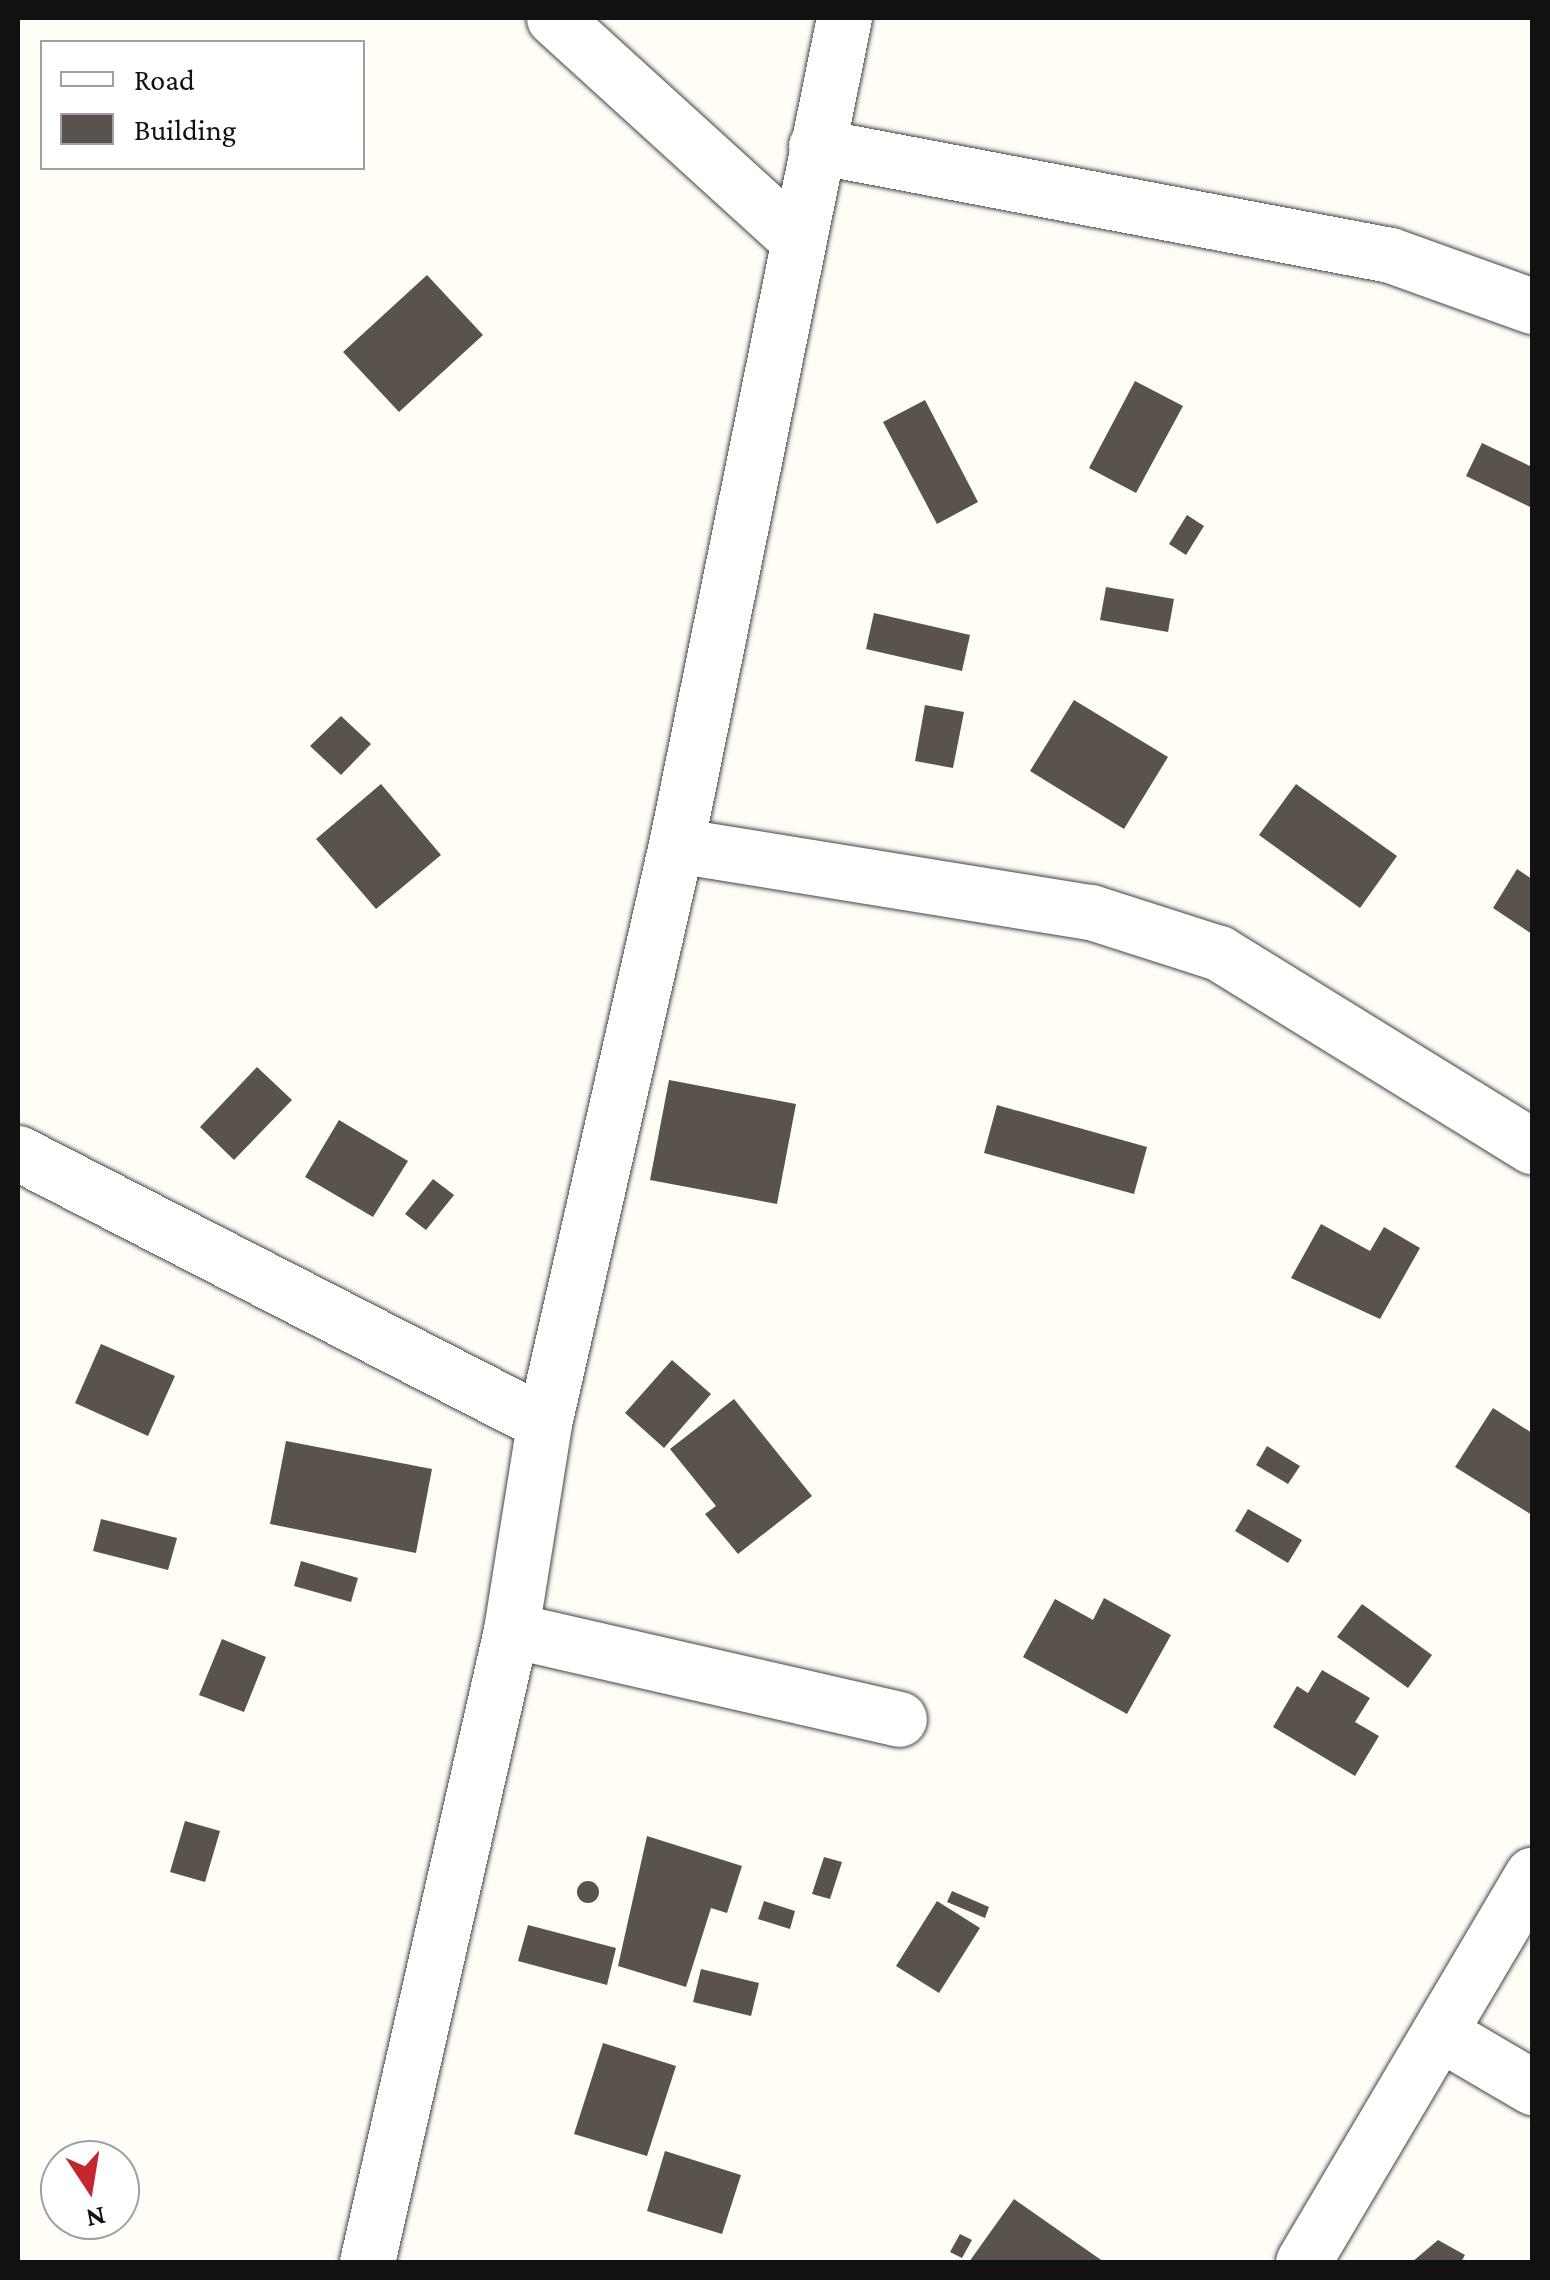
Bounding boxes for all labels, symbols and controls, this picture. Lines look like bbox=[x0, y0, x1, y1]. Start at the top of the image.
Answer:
legend bbox=[40, 40, 365, 170]
text: Road bbox=[134, 63, 195, 96]
text: Building bbox=[134, 113, 236, 146]
north arrow bbox=[40, 2140, 140, 2240]
text: N bbox=[83, 2201, 108, 2235]

